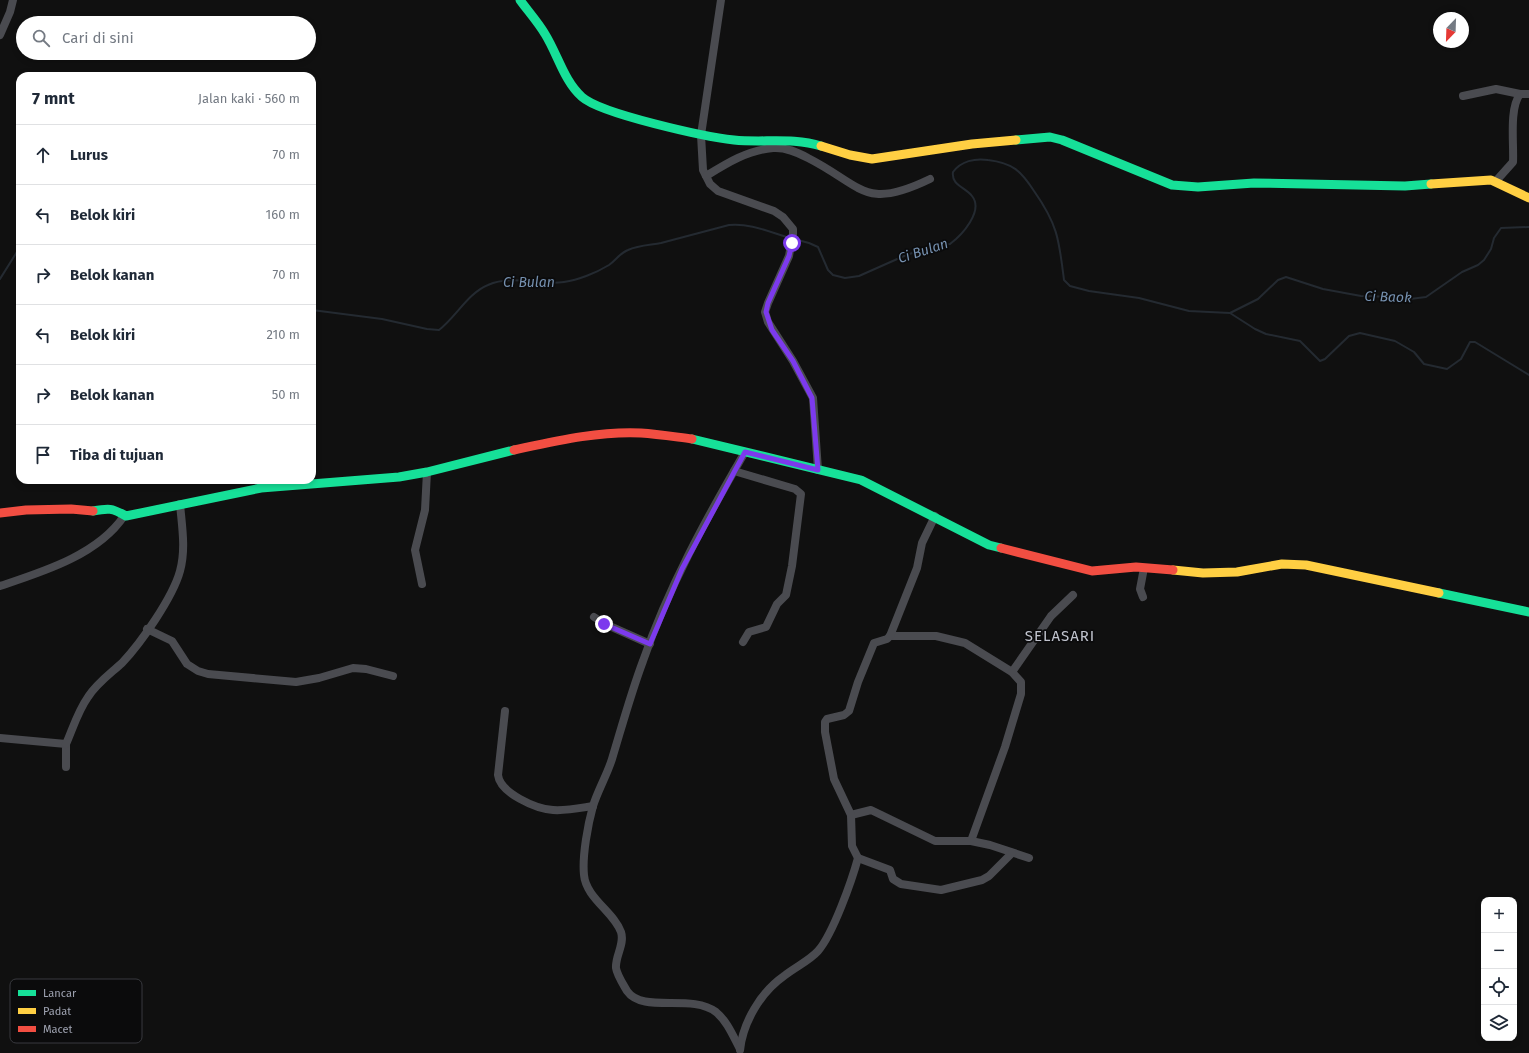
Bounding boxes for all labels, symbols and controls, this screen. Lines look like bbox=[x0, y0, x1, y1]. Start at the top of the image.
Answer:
north arrow bbox=[1433, 12, 1469, 48]
search box bbox=[16, 16, 316, 60]
icon: search bbox=[30, 27, 52, 49]
text: Cari di sini bbox=[62, 29, 134, 47]
text: 7 mnt bbox=[32, 88, 75, 109]
text: Jalan kaki · 560 m bbox=[198, 91, 300, 106]
icon: ahead bbox=[32, 144, 54, 166]
text: Lurus bbox=[70, 146, 108, 164]
text: 70 m bbox=[273, 147, 300, 162]
icon: left bbox=[32, 204, 54, 226]
text: Belok kiri bbox=[70, 206, 135, 224]
text: 160 m bbox=[266, 207, 300, 222]
route start bbox=[783, 234, 801, 252]
water label: Ci Bulan bbox=[896, 235, 950, 267]
icon: right bbox=[32, 264, 54, 286]
text: Belok kanan bbox=[70, 266, 154, 284]
text: 70 m bbox=[273, 267, 300, 282]
water label: Ci Bulan bbox=[503, 274, 555, 291]
water label: Ci Baok bbox=[1364, 288, 1412, 306]
icon: left bbox=[32, 324, 54, 346]
text: Belok kiri bbox=[70, 326, 135, 344]
text: 210 m bbox=[266, 327, 300, 342]
icon: right bbox=[32, 384, 54, 406]
text: Belok kanan bbox=[70, 386, 154, 404]
text: 50 m bbox=[272, 387, 300, 402]
icon: arrive bbox=[32, 444, 54, 466]
text: Tiba di tujuan bbox=[70, 446, 164, 464]
route end bbox=[595, 615, 613, 633]
district label: SELASARI bbox=[1025, 627, 1095, 645]
map controls bbox=[1481, 897, 1517, 1041]
button: + bbox=[1481, 897, 1517, 933]
button: − bbox=[1481, 933, 1517, 969]
button: locate bbox=[1481, 969, 1517, 1005]
legend bbox=[10, 979, 142, 1043]
text: Lancar bbox=[43, 987, 77, 1000]
text: Padat bbox=[43, 1005, 71, 1018]
button: layers bbox=[1481, 1005, 1517, 1041]
text: Macet bbox=[43, 1023, 73, 1036]

